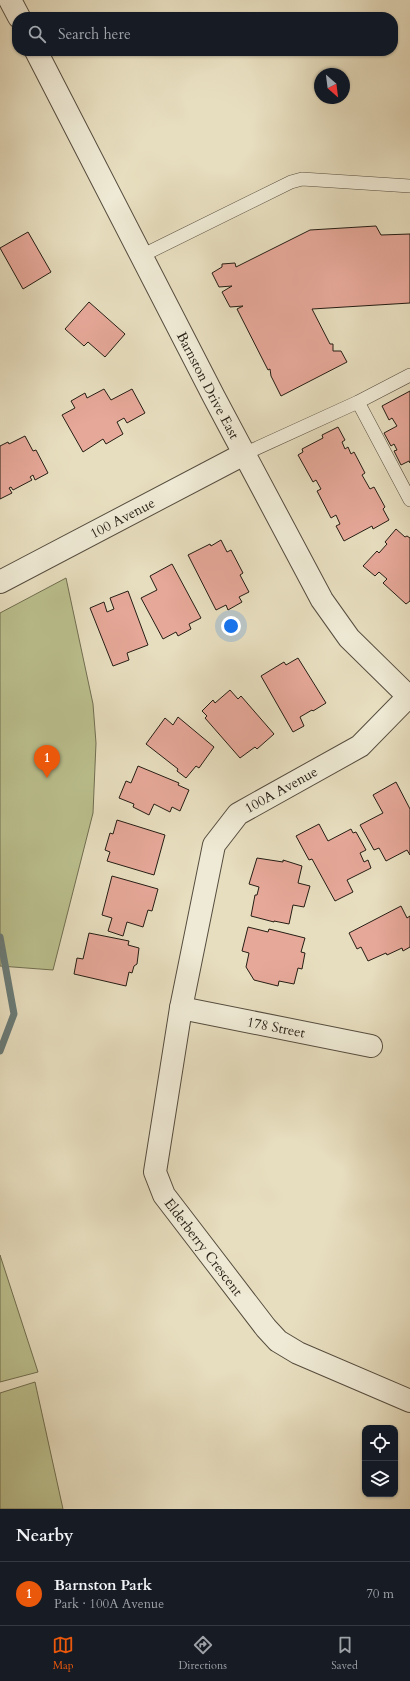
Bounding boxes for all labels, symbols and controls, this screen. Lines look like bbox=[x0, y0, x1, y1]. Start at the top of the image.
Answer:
search box bbox=[12, 12, 398, 56]
icon: search bbox=[26, 23, 48, 45]
text: Search here bbox=[58, 24, 131, 44]
north arrow bbox=[314, 68, 350, 104]
street label: Barnston Drive East bbox=[172, 328, 244, 443]
street label: 100 Avenue bbox=[86, 493, 158, 543]
your location bbox=[221, 616, 241, 636]
pin: 1 bbox=[34, 745, 60, 778]
street label: 100A Avenue bbox=[241, 762, 321, 818]
street label: 178 Street bbox=[245, 1012, 307, 1042]
street label: Elderberry Crescent bbox=[160, 1194, 248, 1300]
map controls bbox=[362, 1425, 398, 1497]
button: locate bbox=[362, 1425, 398, 1461]
button: layers bbox=[362, 1461, 398, 1497]
text: Nearby bbox=[16, 1524, 73, 1547]
text: Barnston Park bbox=[54, 1575, 152, 1595]
text: 1 bbox=[26, 1585, 32, 1603]
text: 70 m bbox=[366, 1585, 394, 1603]
text: Park · 100A Avenue bbox=[54, 1595, 164, 1613]
tab: Map bbox=[52, 1634, 74, 1673]
tab: Directions bbox=[178, 1634, 227, 1673]
tab: Saved bbox=[331, 1634, 358, 1673]

